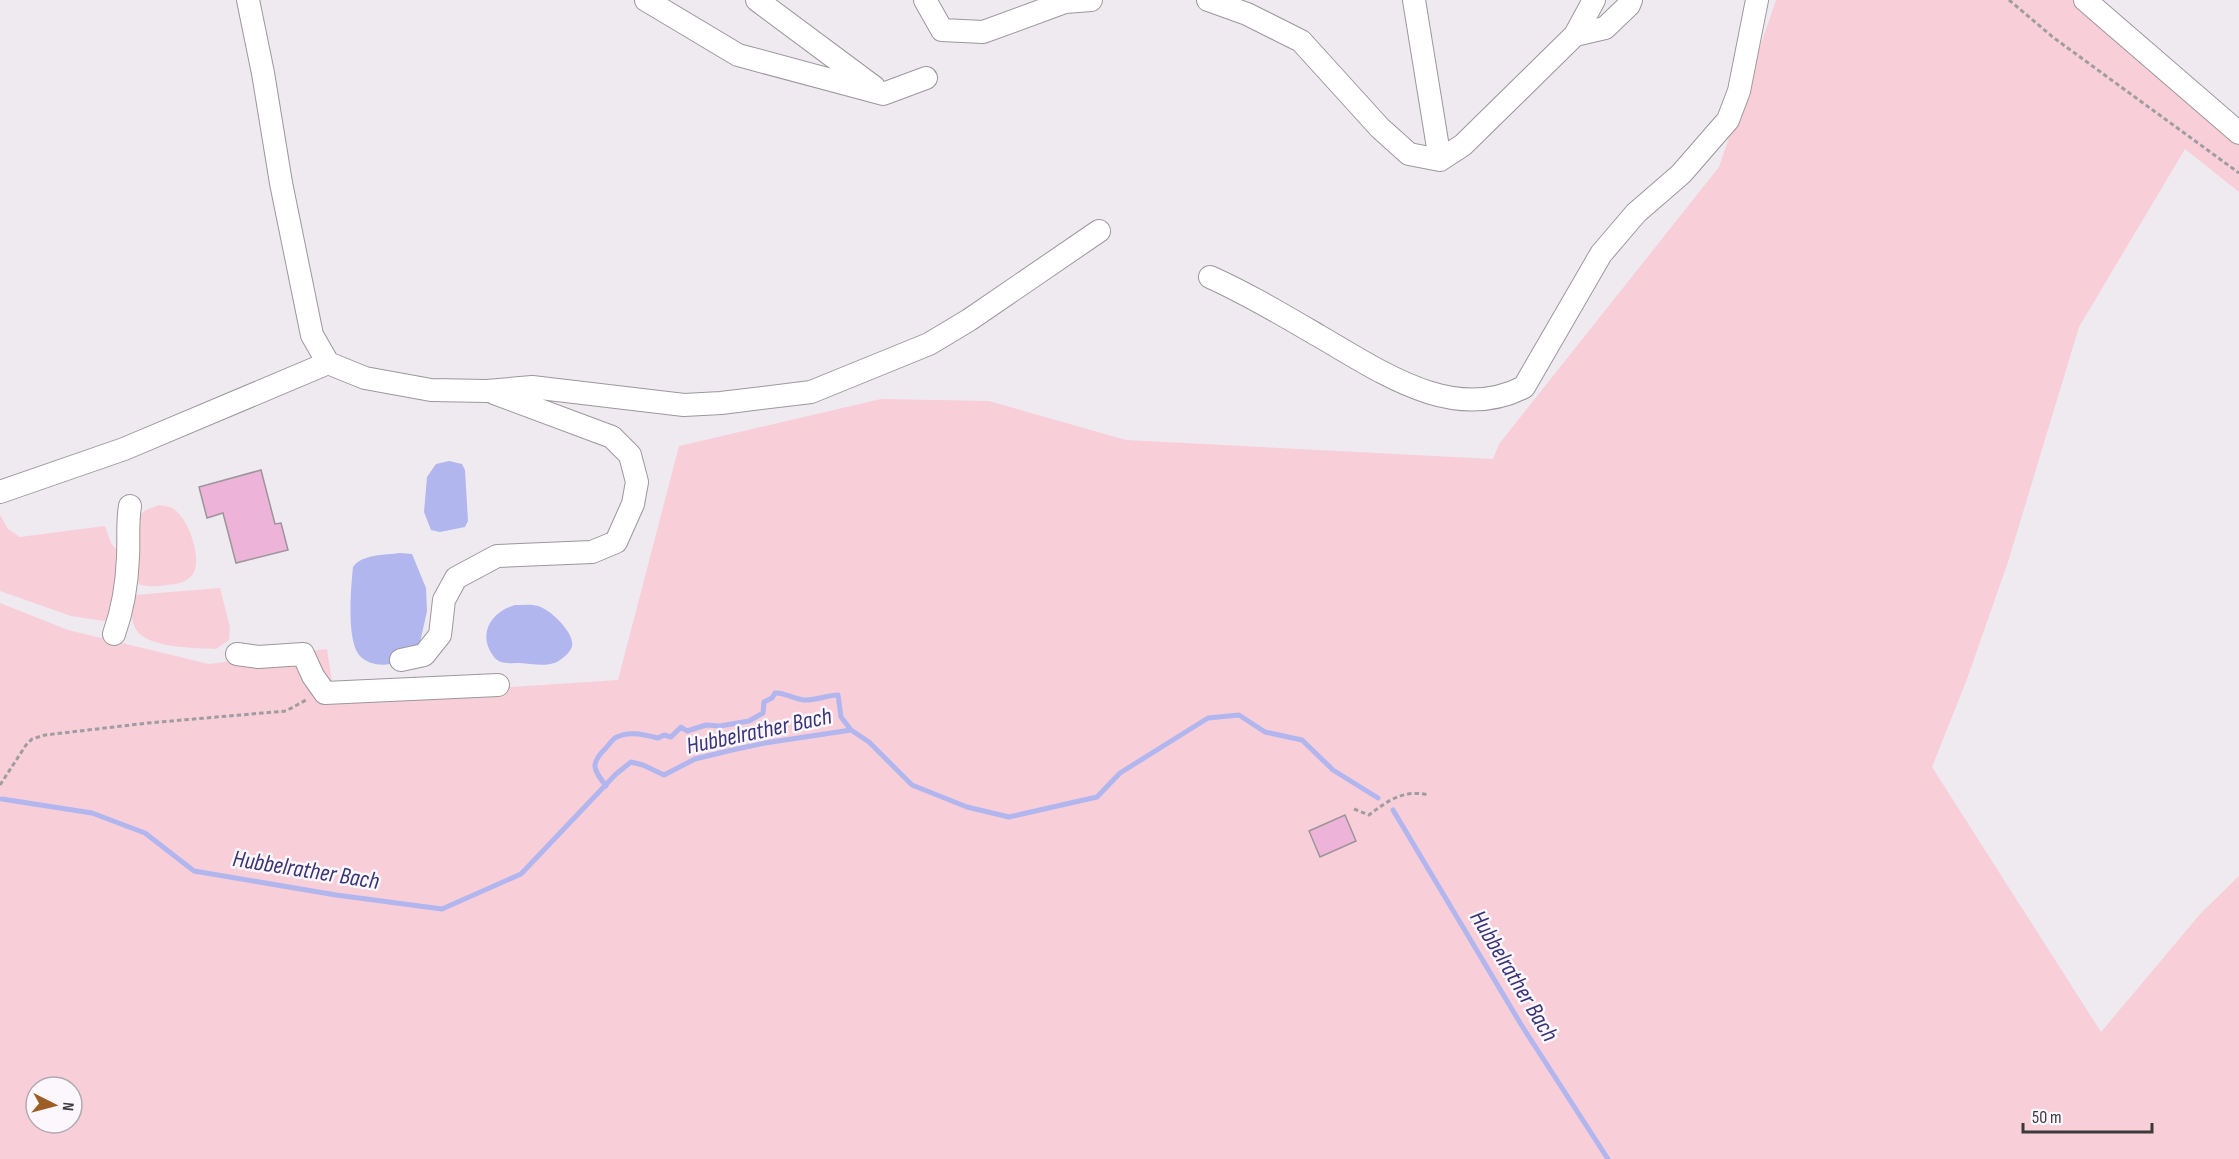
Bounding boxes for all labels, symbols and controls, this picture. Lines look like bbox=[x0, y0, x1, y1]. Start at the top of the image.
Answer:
water label: Hubbelrather Bach bbox=[684, 701, 834, 761]
water label: Hubbelrather Bach bbox=[231, 844, 381, 896]
water label: Hubbelrather Bach bbox=[1464, 905, 1564, 1047]
north arrow bbox=[24, 1075, 84, 1135]
scale bar bbox=[2023, 1096, 2152, 1134]
text: N bbox=[58, 1101, 77, 1112]
text: 50 m bbox=[2032, 1107, 2062, 1128]

